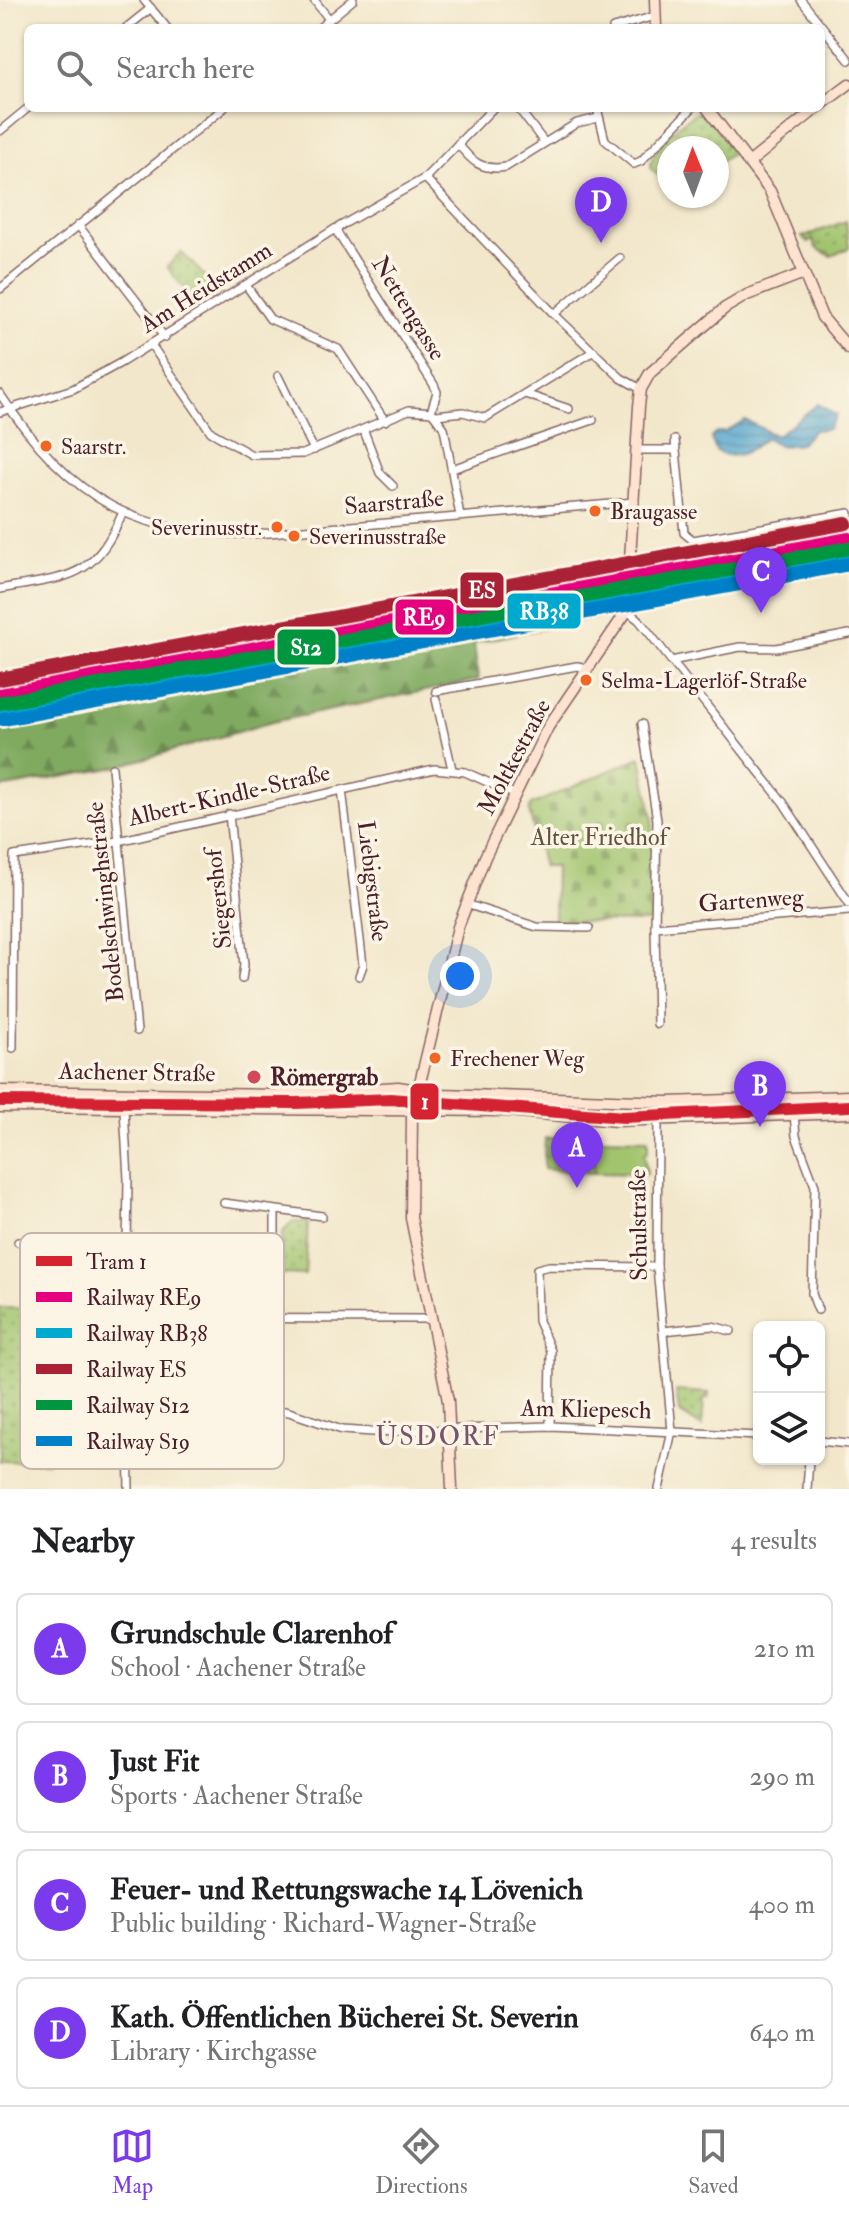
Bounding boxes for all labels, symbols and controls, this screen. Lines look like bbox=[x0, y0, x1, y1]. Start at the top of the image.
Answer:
search box bbox=[24, 24, 825, 112]
icon: search bbox=[52, 46, 96, 90]
text: Search here bbox=[116, 50, 255, 87]
north arrow bbox=[657, 136, 729, 208]
pin: D bbox=[575, 177, 627, 243]
street label: Am Heidstamm bbox=[134, 234, 278, 341]
street label: Nettengasse bbox=[364, 250, 453, 366]
place label: Saarstr. bbox=[61, 433, 126, 461]
marker: Saarstr. bbox=[38, 438, 54, 454]
street label: Saarstraße bbox=[343, 483, 445, 522]
place label: Braugasse bbox=[610, 498, 697, 526]
marker: Braugasse bbox=[587, 503, 603, 519]
place label: Severinusstr. bbox=[151, 514, 262, 542]
marker: Severinusstr. bbox=[269, 519, 285, 535]
place label: Severinusstraße bbox=[309, 523, 446, 551]
marker: Severinusstraße bbox=[286, 528, 302, 544]
pin: C bbox=[735, 547, 787, 613]
line badge: ES bbox=[459, 571, 505, 609]
text: ES bbox=[468, 577, 496, 605]
line badge: RB38 bbox=[506, 592, 582, 630]
line badge: RE9 bbox=[394, 598, 455, 636]
text: RB38 bbox=[520, 598, 569, 626]
text: RE9 bbox=[403, 604, 445, 632]
line badge: S12 bbox=[276, 628, 337, 666]
text: S12 bbox=[290, 634, 322, 662]
place label: Selma-Lagerlöf-Straße bbox=[601, 667, 807, 695]
marker: Selma-Lagerlöf-Straße bbox=[578, 672, 594, 688]
street label: Moltkestraße bbox=[471, 694, 558, 821]
street label: Albert-Kindle-Straße bbox=[124, 757, 333, 834]
street label: Bodelschwinghstraße bbox=[80, 800, 131, 1004]
street label: Liebigstraße bbox=[350, 819, 395, 943]
park label: Alter Friedhof bbox=[530, 822, 670, 853]
street label: Siegershof bbox=[197, 844, 239, 951]
street label: Gartenweg bbox=[697, 881, 806, 920]
your location bbox=[440, 956, 480, 996]
place label: Frechener Weg bbox=[450, 1045, 585, 1073]
marker: Frechener Weg bbox=[427, 1050, 443, 1066]
street label: Aachener Straße bbox=[57, 1056, 216, 1089]
pin: B bbox=[734, 1061, 786, 1127]
place label: Römergrab bbox=[270, 1062, 379, 1093]
marker: Römergrab bbox=[245, 1068, 263, 1086]
line badge: 1 bbox=[409, 1082, 440, 1121]
text: 1 bbox=[421, 1088, 429, 1116]
pin: A bbox=[551, 1122, 603, 1188]
street label: Schulstraße bbox=[622, 1169, 655, 1281]
legend bbox=[20, 1233, 284, 1469]
text: Tram 1 bbox=[86, 1248, 147, 1276]
text: Railway RE9 bbox=[86, 1284, 202, 1312]
text: Railway RB38 bbox=[86, 1320, 208, 1348]
map controls bbox=[753, 1321, 825, 1465]
button: locate bbox=[753, 1321, 825, 1393]
text: Railway ES bbox=[86, 1356, 187, 1384]
text: Railway S12 bbox=[86, 1392, 190, 1420]
street label: Am Kliepesch bbox=[519, 1393, 652, 1426]
button: layers bbox=[753, 1393, 825, 1465]
district label: ÜSDORF bbox=[375, 1420, 501, 1453]
text: Railway S19 bbox=[86, 1428, 190, 1456]
text: Nearby bbox=[32, 1520, 134, 1563]
text: 4 results bbox=[731, 1525, 817, 1557]
text: Grundschule Clarenhof bbox=[110, 1615, 393, 1652]
text: A bbox=[52, 1633, 68, 1665]
text: 210 m bbox=[754, 1633, 815, 1665]
text: School · Aachener Straße bbox=[110, 1652, 366, 1684]
text: Just Fit bbox=[110, 1743, 199, 1780]
text: B bbox=[51, 1761, 69, 1793]
text: 290 m bbox=[750, 1761, 815, 1793]
text: Sports · Aachener Straße bbox=[110, 1780, 363, 1812]
text: Feuer- und Rettungswache 14 Lövenich bbox=[110, 1871, 583, 1908]
text: C bbox=[50, 1889, 70, 1921]
text: 400 m bbox=[749, 1889, 815, 1921]
text: Public building · Richard-Wagner-Straße bbox=[110, 1908, 536, 1940]
text: Kath. Öffentlichen Bücherei St. Severin bbox=[110, 1999, 579, 2036]
text: D bbox=[49, 2017, 71, 2049]
text: 640 m bbox=[749, 2017, 815, 2049]
text: Library · Kirchgasse bbox=[110, 2036, 317, 2068]
tab: Map bbox=[110, 2124, 154, 2200]
tab: Directions bbox=[375, 2124, 468, 2200]
tab: Saved bbox=[688, 2124, 739, 2200]

